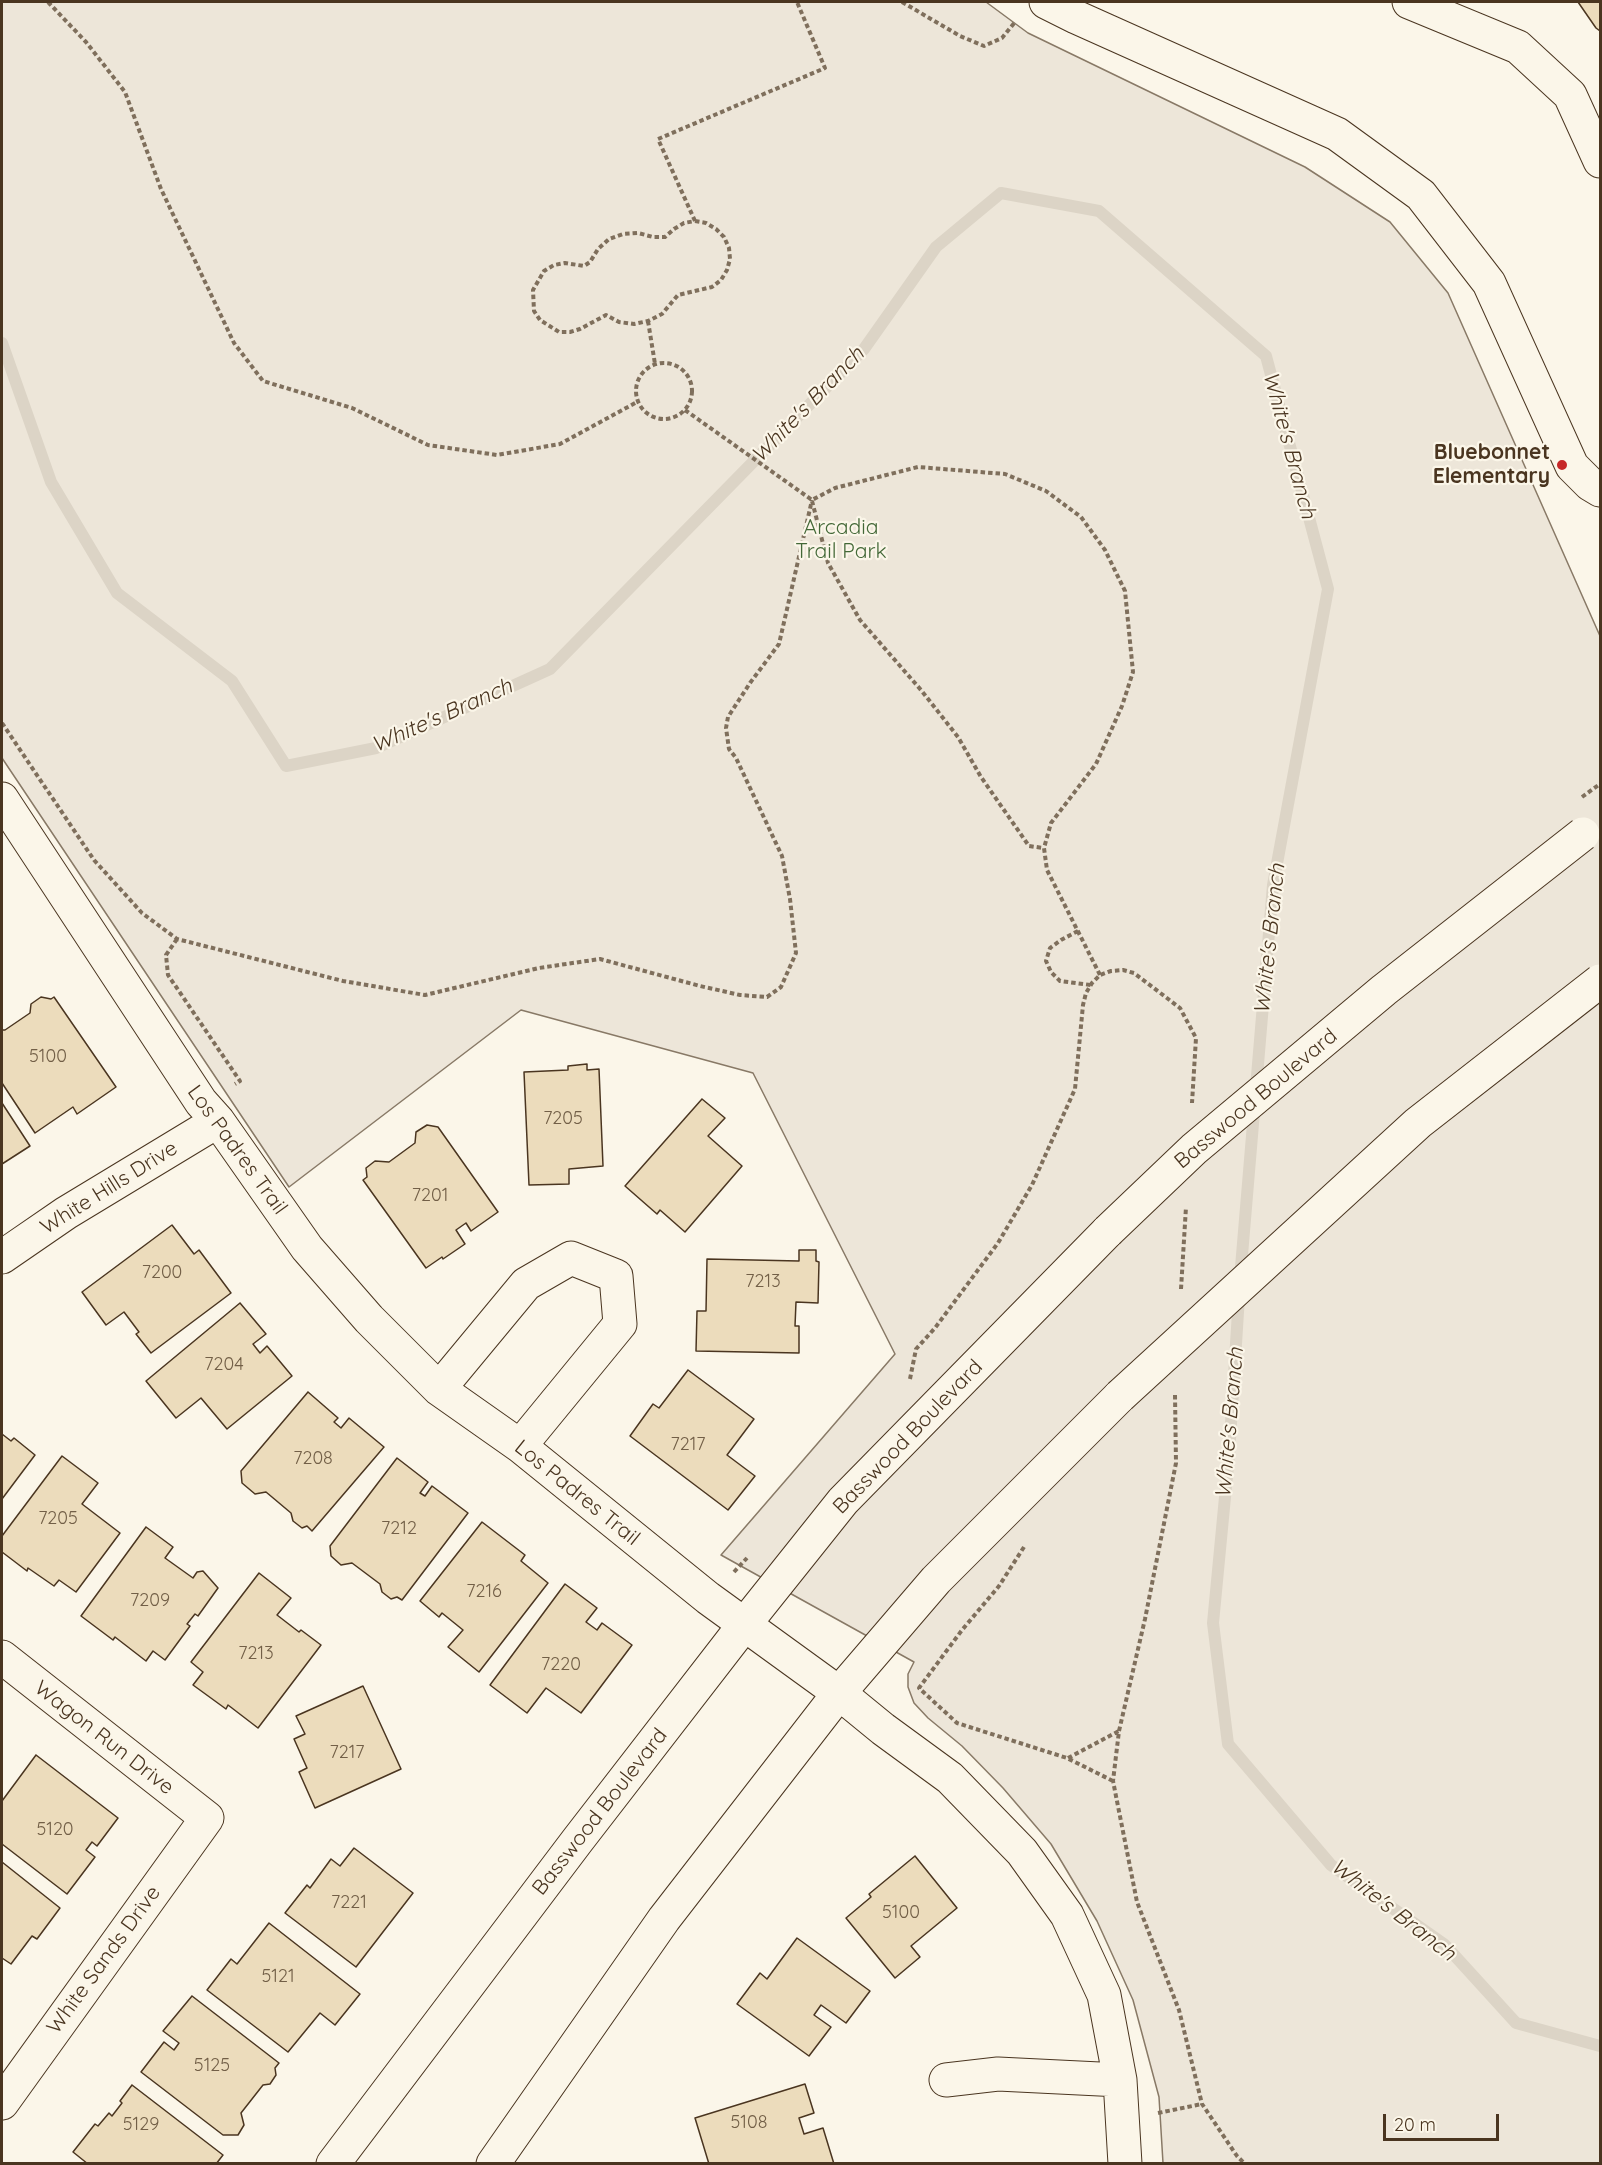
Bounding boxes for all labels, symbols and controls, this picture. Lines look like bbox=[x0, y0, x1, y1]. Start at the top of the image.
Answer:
water label: White's Branch bbox=[746, 341, 870, 469]
water label: White's Branch bbox=[1257, 369, 1321, 521]
place label: Bluebonnet Elementary bbox=[1433, 440, 1550, 490]
marker: Bluebonnet Elementary bbox=[1555, 458, 1569, 472]
park label: Arcadia Trail Park bbox=[795, 515, 887, 565]
water label: White's Branch bbox=[368, 673, 516, 759]
water label: White's Branch bbox=[1249, 862, 1291, 1016]
street label: Basswood Boulevard bbox=[1170, 1024, 1342, 1174]
house number: 5100 bbox=[29, 1046, 67, 1068]
street label: Los Padres Trail bbox=[182, 1080, 292, 1220]
house number: 7205 bbox=[543, 1108, 583, 1130]
street label: White Hills Drive bbox=[36, 1136, 182, 1240]
house number: 7201 bbox=[412, 1185, 448, 1207]
house number: 7200 bbox=[142, 1262, 182, 1284]
house number: 7213 bbox=[745, 1271, 781, 1293]
water label: White's Branch bbox=[1210, 1347, 1250, 1499]
house number: 7204 bbox=[204, 1354, 244, 1376]
street label: Basswood Boulevard bbox=[828, 1355, 988, 1519]
house number: 7217 bbox=[670, 1434, 706, 1456]
street label: Los Padres Trail bbox=[509, 1435, 645, 1551]
house number: 7208 bbox=[293, 1448, 333, 1470]
house number: 7205 bbox=[38, 1508, 78, 1530]
house number: 7212 bbox=[381, 1518, 417, 1540]
house number: 7216 bbox=[466, 1581, 502, 1603]
house number: 7209 bbox=[130, 1590, 170, 1612]
house number: 7213 bbox=[238, 1643, 274, 1665]
house number: 7220 bbox=[541, 1654, 581, 1676]
street label: Wagon Run Drive bbox=[29, 1676, 179, 1800]
street label: Basswood Boulevard bbox=[527, 1724, 673, 1900]
house number: 7217 bbox=[329, 1742, 365, 1764]
house number: 5120 bbox=[36, 1819, 74, 1841]
water label: White's Branch bbox=[1325, 1853, 1461, 1967]
street label: White Sands Drive bbox=[42, 1881, 166, 2039]
house number: 7221 bbox=[331, 1892, 367, 1914]
house number: 5100 bbox=[882, 1902, 920, 1924]
house number: 5121 bbox=[261, 1966, 295, 1988]
house number: 5125 bbox=[194, 2055, 230, 2077]
scale bar bbox=[1386, 2102, 1502, 2140]
house number: 5108 bbox=[731, 2112, 767, 2134]
text: 20 m bbox=[1394, 2113, 1436, 2136]
house number: 5129 bbox=[123, 2114, 159, 2136]

